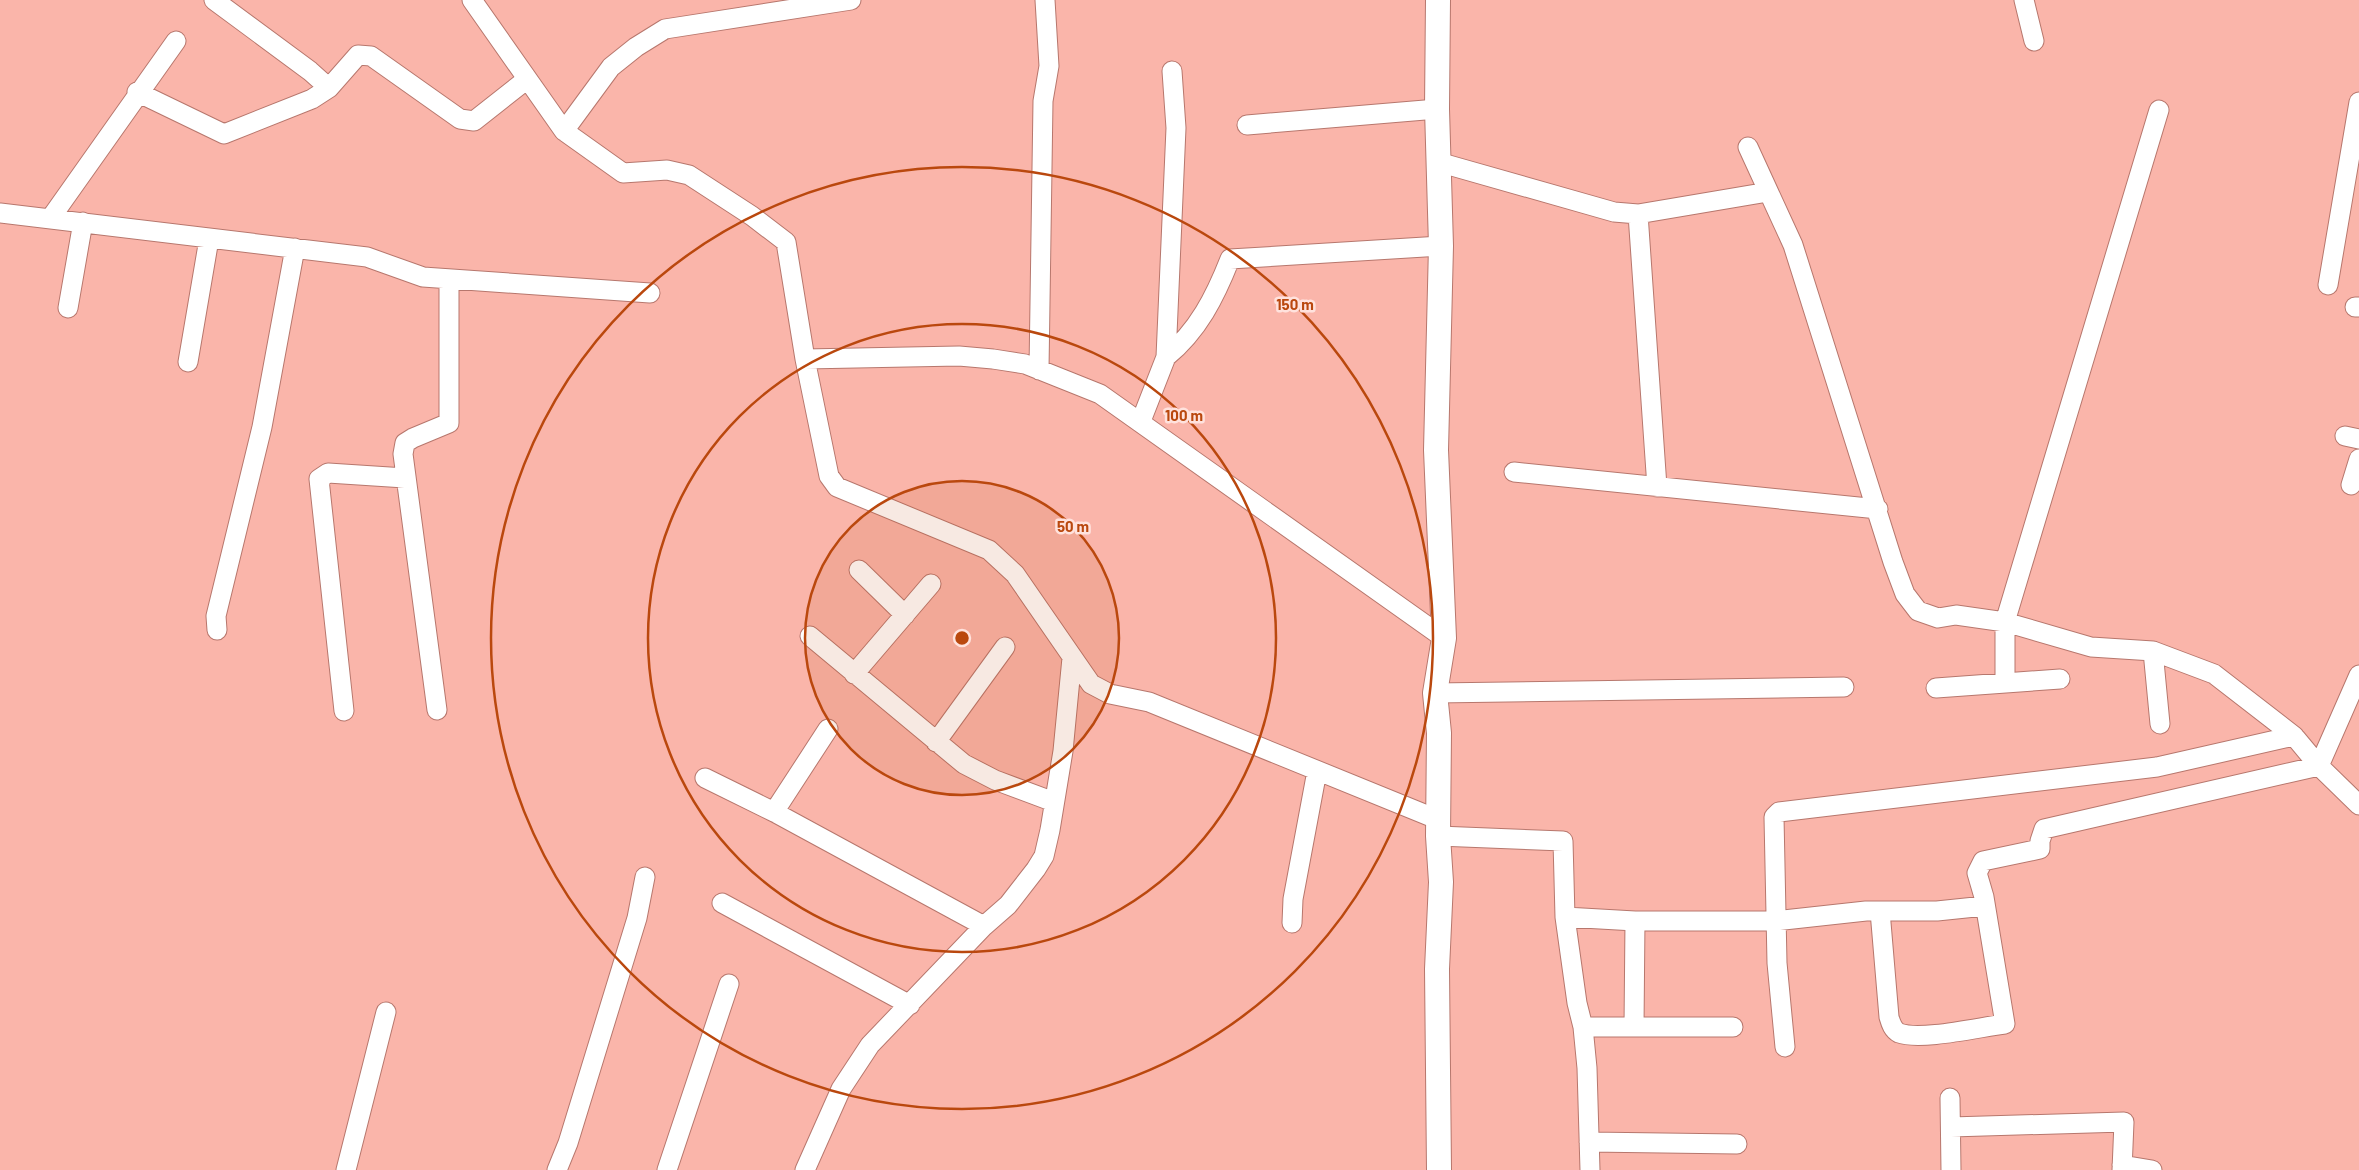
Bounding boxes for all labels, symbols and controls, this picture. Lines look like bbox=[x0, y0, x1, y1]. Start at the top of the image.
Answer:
text: 150 m bbox=[1276, 295, 1314, 313]
text: 100 m bbox=[1165, 406, 1203, 424]
text: 50 m bbox=[1057, 517, 1089, 535]
centre of rings bbox=[953, 629, 971, 647]

